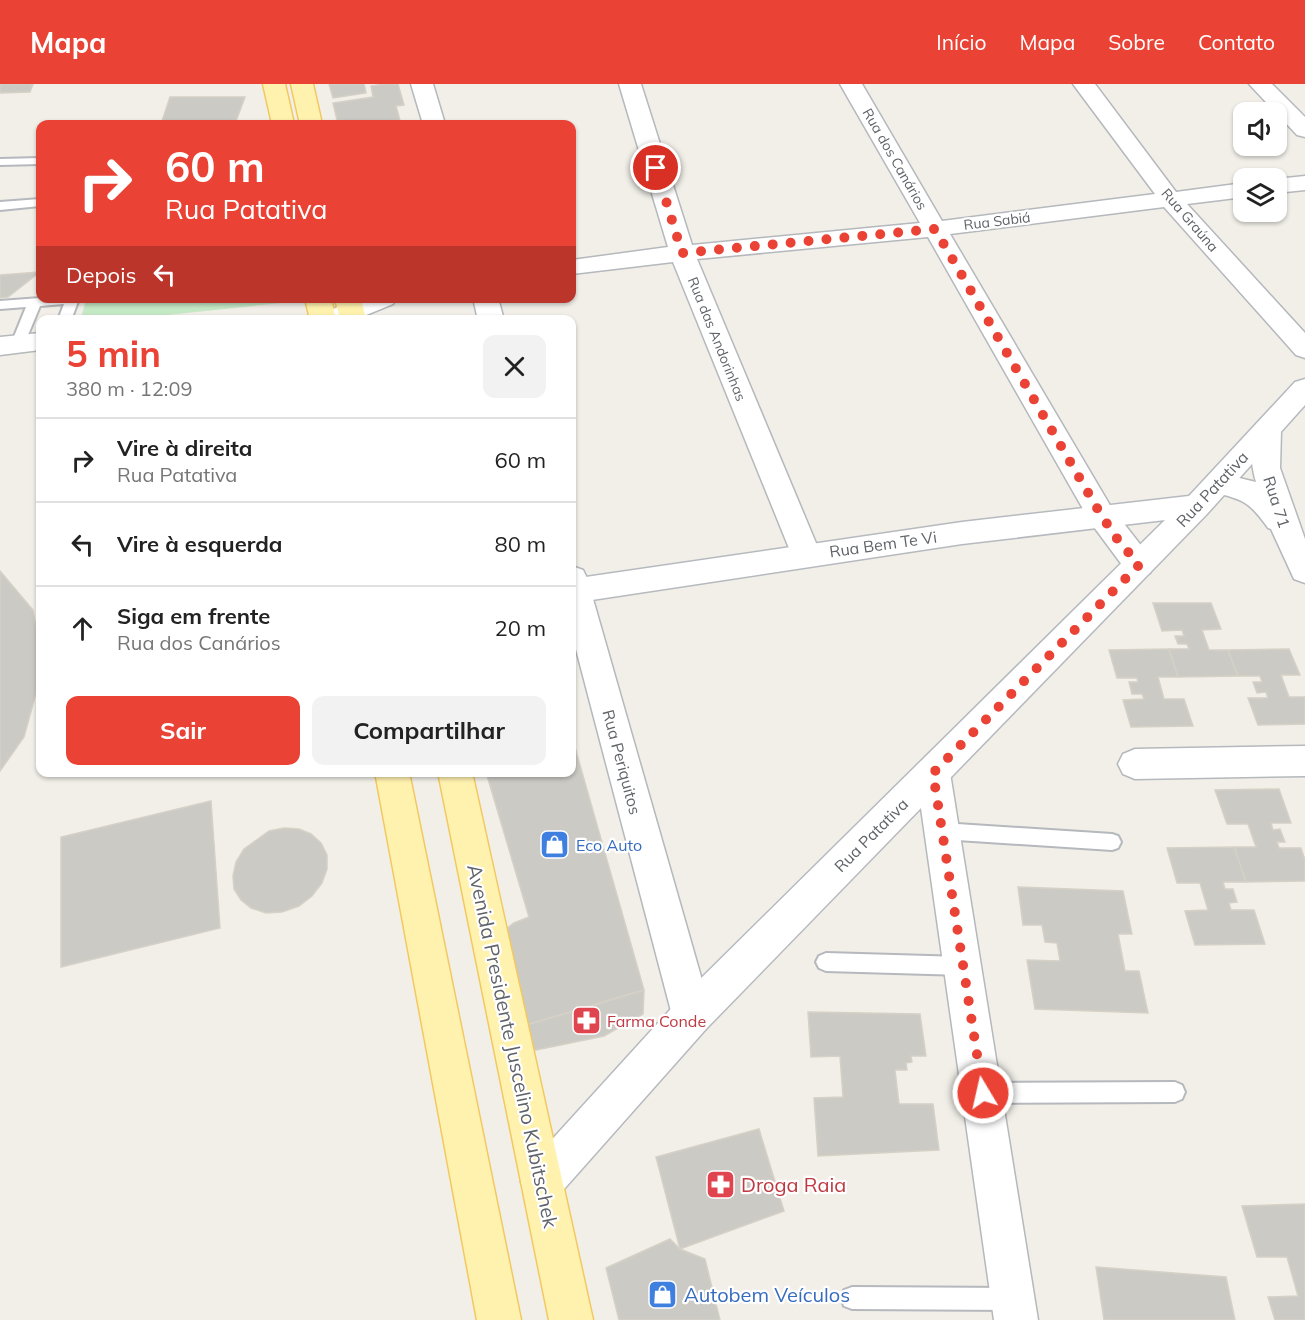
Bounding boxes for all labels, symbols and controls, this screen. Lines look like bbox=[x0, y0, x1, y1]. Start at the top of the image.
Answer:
text: Mapa bbox=[30, 25, 106, 60]
text: Início bbox=[936, 29, 986, 55]
text: Mapa bbox=[1019, 29, 1075, 55]
text: Sobre bbox=[1108, 29, 1165, 55]
text: Contato bbox=[1198, 29, 1275, 55]
map controls bbox=[1233, 102, 1287, 222]
button: sound bbox=[1233, 102, 1287, 156]
street label: Rua dos Canários bbox=[859, 105, 931, 213]
text: 60 m bbox=[165, 140, 265, 193]
pin bbox=[630, 142, 681, 193]
icon: right bbox=[66, 144, 144, 222]
icon: arrive bbox=[639, 151, 672, 184]
button: layers bbox=[1233, 168, 1287, 222]
street label: Rua Graúna bbox=[1158, 185, 1222, 255]
text: Rua Patativa bbox=[165, 192, 327, 226]
street label: Rua Sabiá bbox=[963, 208, 1031, 234]
icon: left bbox=[148, 258, 181, 291]
text: Depois bbox=[66, 261, 136, 289]
street label: Rua das Andorinhas bbox=[684, 274, 750, 404]
text: 5 min bbox=[66, 331, 161, 376]
button: close bbox=[483, 335, 546, 398]
text: 380 m · 12:09 bbox=[66, 376, 192, 401]
text: Vire à direita bbox=[117, 434, 252, 462]
icon: right bbox=[66, 444, 99, 477]
text: 60 m bbox=[495, 446, 546, 474]
street label: Rua Patativa bbox=[1172, 447, 1252, 531]
text: Rua Patativa bbox=[117, 462, 237, 487]
street label: Rua 71 bbox=[1259, 474, 1295, 530]
street label: Rua Bem Te Vi bbox=[828, 527, 938, 561]
icon: left bbox=[66, 528, 99, 561]
text: Vire à esquerda bbox=[117, 530, 282, 558]
text: 80 m bbox=[495, 530, 546, 558]
text: Siga em frente bbox=[117, 602, 270, 630]
icon: ahead bbox=[66, 612, 99, 645]
text: 20 m bbox=[495, 614, 546, 642]
text: Rua dos Canários bbox=[117, 630, 281, 655]
button: Sair bbox=[66, 696, 300, 765]
button: Compartilhar bbox=[312, 696, 546, 765]
street label: Rua Periquitos bbox=[598, 707, 646, 817]
street label: Rua Patativa bbox=[830, 794, 912, 876]
shop icon: Eco Auto bbox=[539, 829, 571, 861]
place label: Eco Auto bbox=[576, 835, 642, 855]
street label: Avenida Presidente Juscelino Kubitschek bbox=[462, 862, 564, 1231]
pharmacy icon: Farma Conde bbox=[570, 1005, 602, 1037]
place label: Farma Conde bbox=[607, 1011, 706, 1031]
position arrow bbox=[951, 1061, 1015, 1125]
pharmacy icon: Droga Raia bbox=[704, 1168, 736, 1200]
place label: Droga Raia bbox=[741, 1172, 846, 1197]
shop icon: Autobem Veículos bbox=[647, 1278, 679, 1310]
place label: Autobem Veículos bbox=[684, 1282, 850, 1307]

